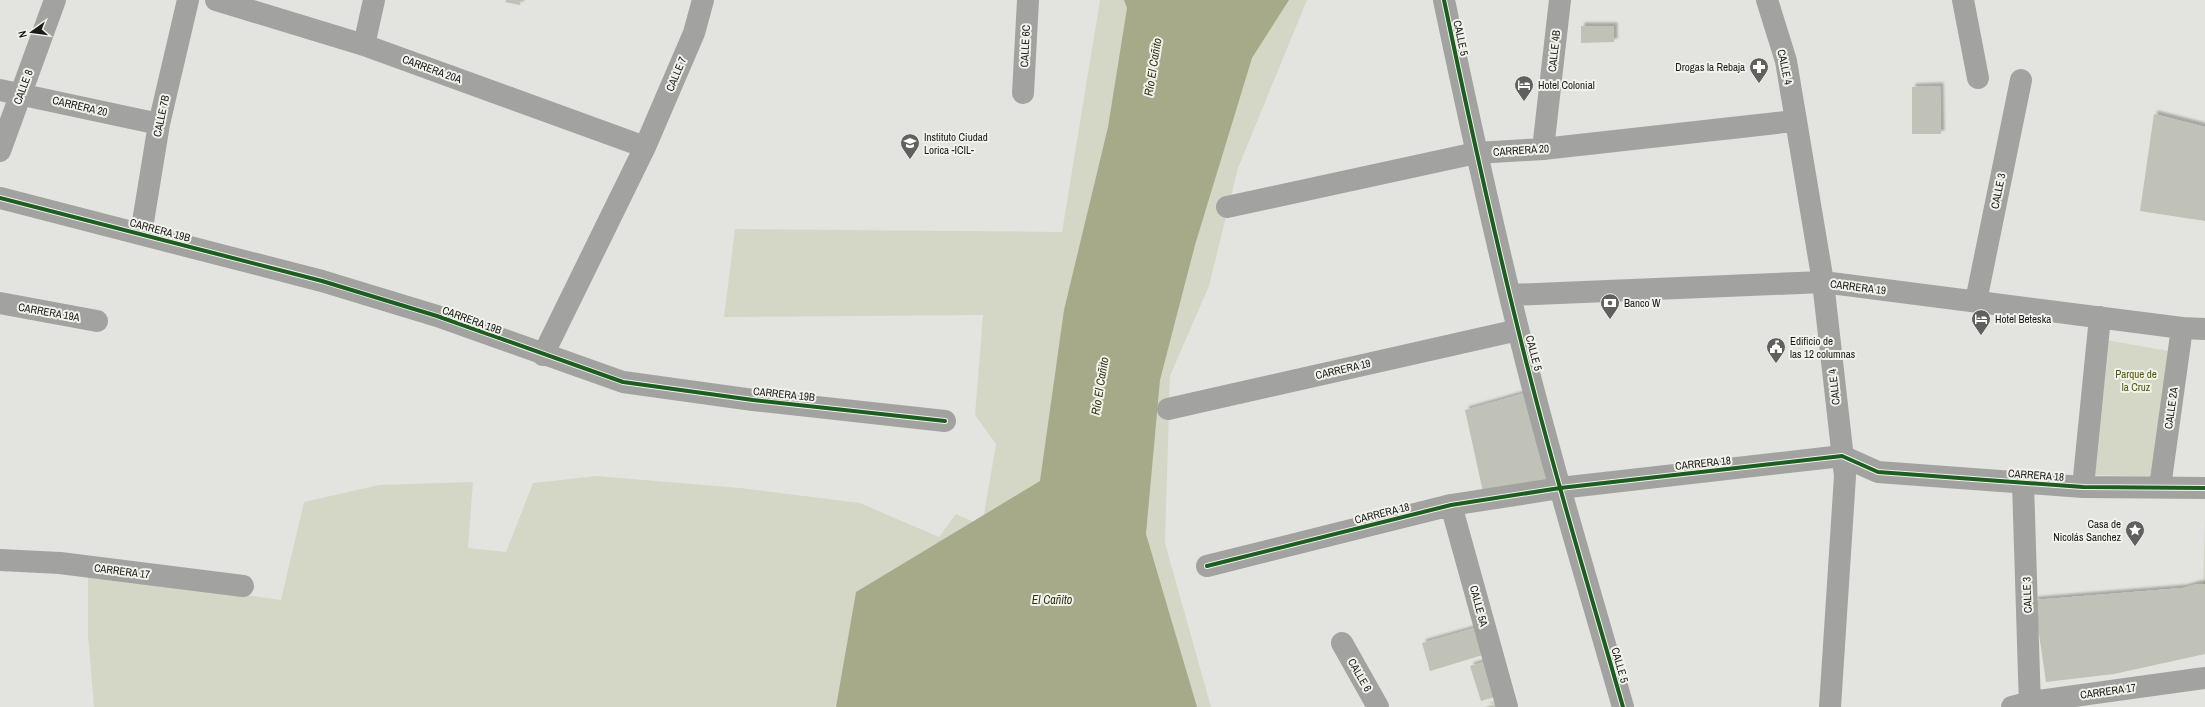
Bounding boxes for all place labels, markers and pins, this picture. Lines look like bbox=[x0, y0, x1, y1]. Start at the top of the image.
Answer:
pharmacy icon: Drogas la Rebaja bbox=[1748, 56, 1770, 84]
place label: Drogas la Rebaja bbox=[1675, 60, 1745, 74]
hotel icon: Hotel Colonial bbox=[1513, 74, 1535, 102]
place label: Hotel Colonial bbox=[1538, 78, 1595, 92]
place label: Instituto Ciudad Lorica -ICIL- bbox=[924, 130, 988, 157]
school or university icon: Instituto Ciudad Lorica -ICIL- bbox=[899, 132, 921, 160]
bank icon: Banco W bbox=[1599, 292, 1621, 320]
place label: Banco W bbox=[1624, 296, 1661, 310]
hotel icon: Hotel Beteska bbox=[1970, 308, 1992, 336]
place label: Hotel Beteska bbox=[1995, 312, 2051, 326]
place label: Edificio de las 12 columnas bbox=[1790, 334, 1856, 361]
public building icon: Edificio de las 12 columnas bbox=[1765, 336, 1787, 364]
place label: Casa de Nicolás Sanchez bbox=[2053, 517, 2121, 544]
place icon: Casa de Nicolás Sanchez bbox=[2124, 519, 2146, 547]

